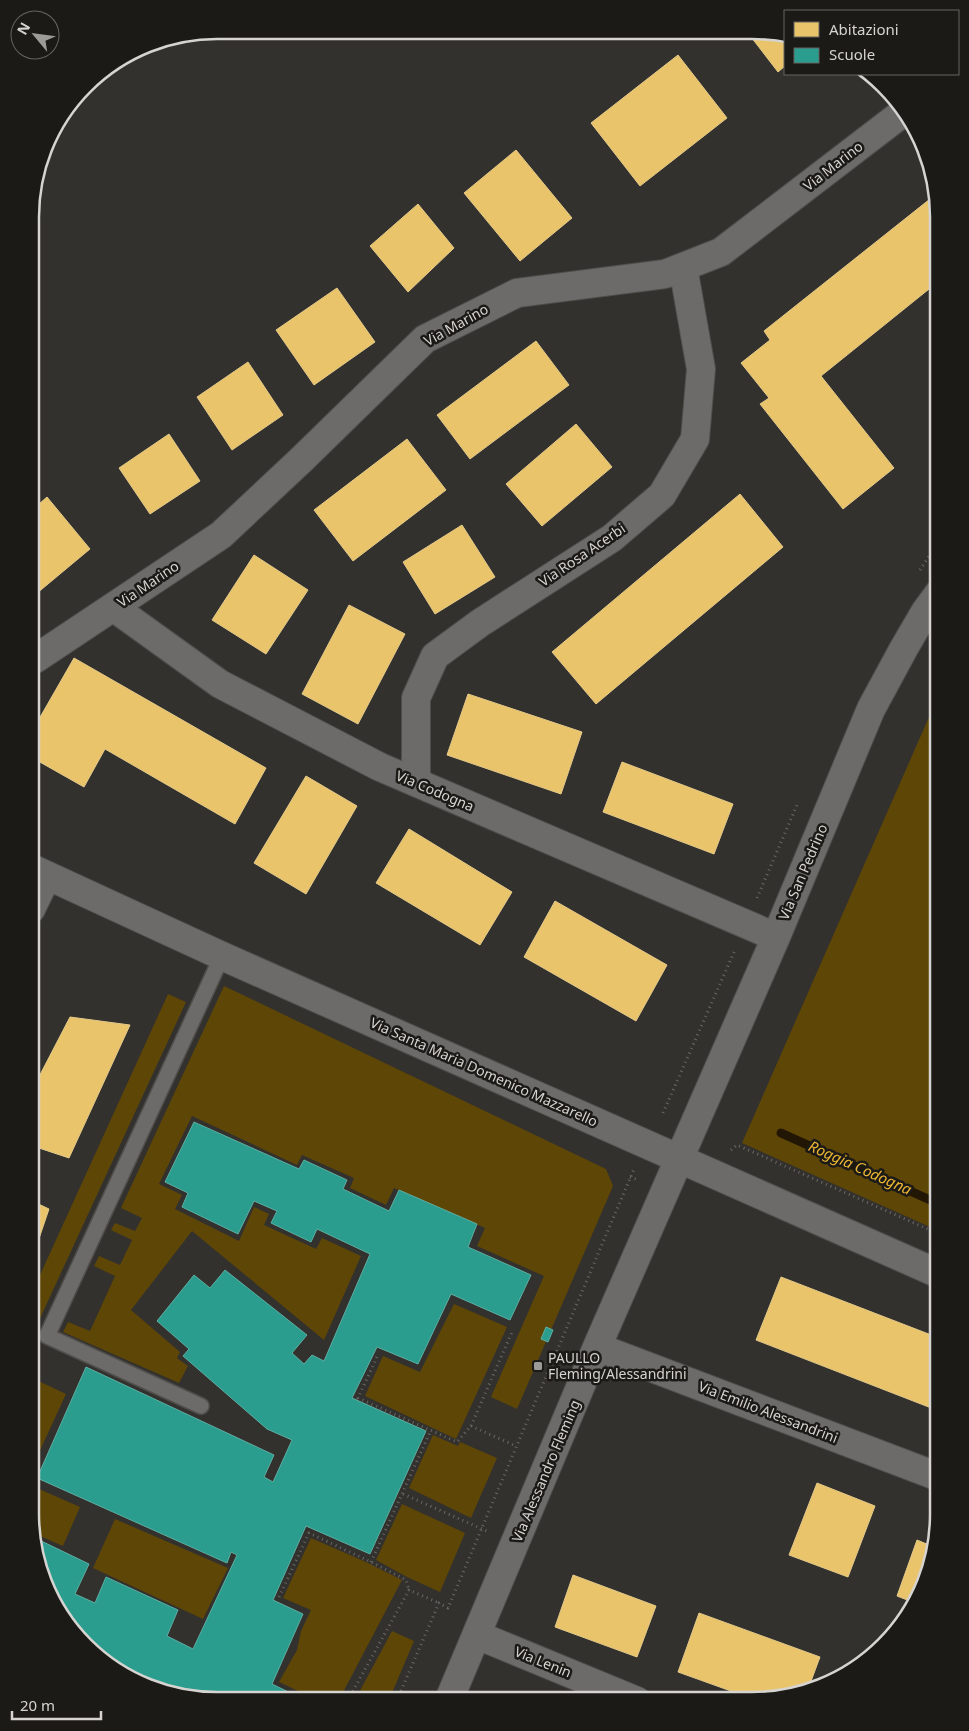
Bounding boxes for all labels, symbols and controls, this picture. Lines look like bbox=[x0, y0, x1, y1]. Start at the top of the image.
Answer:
north arrow bbox=[10, 10, 60, 60]
legend bbox=[784, 10, 959, 75]
text: N bbox=[12, 19, 34, 38]
text: Abitazioni bbox=[829, 19, 899, 39]
text: Scuole bbox=[829, 44, 875, 64]
street label: Via Marino bbox=[799, 136, 866, 195]
street label: Via Marino bbox=[420, 299, 491, 350]
street label: Via Rosa Acerbi bbox=[535, 519, 629, 591]
street label: Via Marino bbox=[113, 556, 182, 611]
street label: Via Codogna bbox=[393, 766, 477, 816]
street label: Via San Pedrino bbox=[774, 821, 831, 923]
street label: Via Santa Maria Domenico Mazzarello bbox=[367, 1013, 601, 1130]
water label: Roggia Codogna bbox=[806, 1135, 916, 1199]
place label: PAULLO Fleming/Alessandrini bbox=[548, 1348, 687, 1383]
marker: PAULLO Fleming/Alessandrini bbox=[532, 1360, 544, 1372]
street label: Via Emilio Alessandrini bbox=[696, 1376, 841, 1447]
street label: Via Alessandro Fleming bbox=[507, 1397, 584, 1545]
street label: Via Lenin bbox=[512, 1642, 574, 1682]
scale bar bbox=[12, 1688, 101, 1720]
text: 20 m bbox=[20, 1695, 55, 1715]

